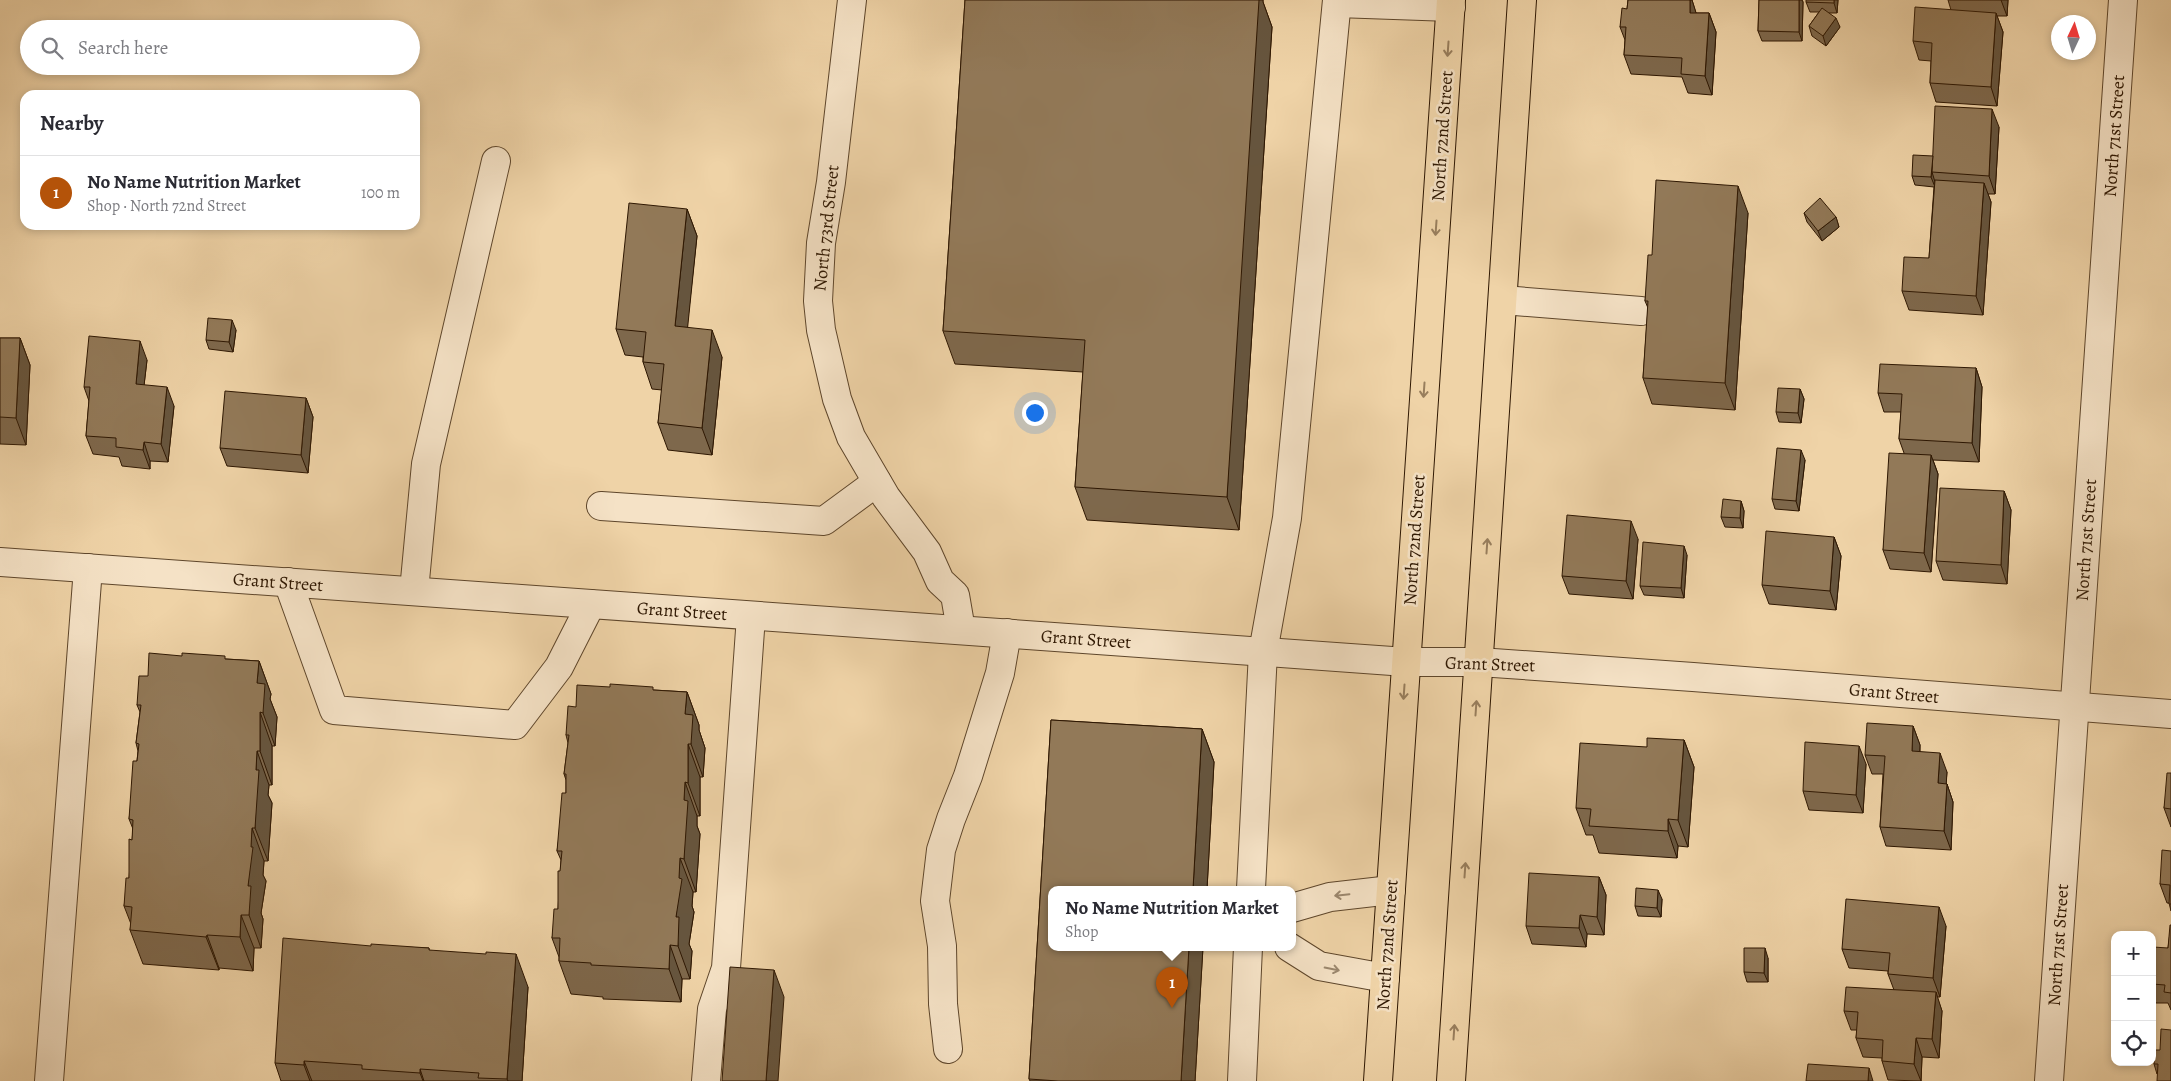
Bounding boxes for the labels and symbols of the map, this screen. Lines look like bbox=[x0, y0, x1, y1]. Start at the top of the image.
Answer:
north arrow bbox=[2051, 15, 2096, 60]
one-way arrow bbox=[1443, 40, 1453, 56]
street label: North 72nd Street bbox=[1425, 70, 1459, 202]
street label: North 71st Street bbox=[2098, 74, 2130, 198]
street label: North 73rd Street bbox=[807, 164, 845, 292]
one-way arrow bbox=[1431, 220, 1440, 236]
one-way arrow bbox=[1420, 382, 1429, 398]
your location bbox=[1022, 400, 1048, 426]
street label: North 72nd Street bbox=[1397, 474, 1431, 606]
street label: North 71st Street bbox=[2070, 478, 2102, 602]
one-way arrow bbox=[1482, 538, 1491, 554]
street label: Grant Street bbox=[232, 567, 324, 597]
street label: Grant Street bbox=[636, 596, 728, 626]
street label: Grant Street bbox=[1040, 624, 1132, 654]
street label: Grant Street bbox=[1444, 650, 1536, 678]
street label: Grant Street bbox=[1848, 677, 1940, 709]
one-way arrow bbox=[1399, 684, 1408, 700]
one-way arrow bbox=[1472, 700, 1481, 716]
one-way arrow bbox=[1461, 863, 1470, 879]
street label: North 72nd Street bbox=[1370, 879, 1404, 1011]
street label: North 71st Street bbox=[2042, 883, 2074, 1007]
one-way arrow bbox=[1335, 890, 1351, 900]
one-way arrow bbox=[1324, 964, 1340, 974]
pin: 1 bbox=[1156, 967, 1188, 1008]
one-way arrow bbox=[1449, 1025, 1459, 1041]

